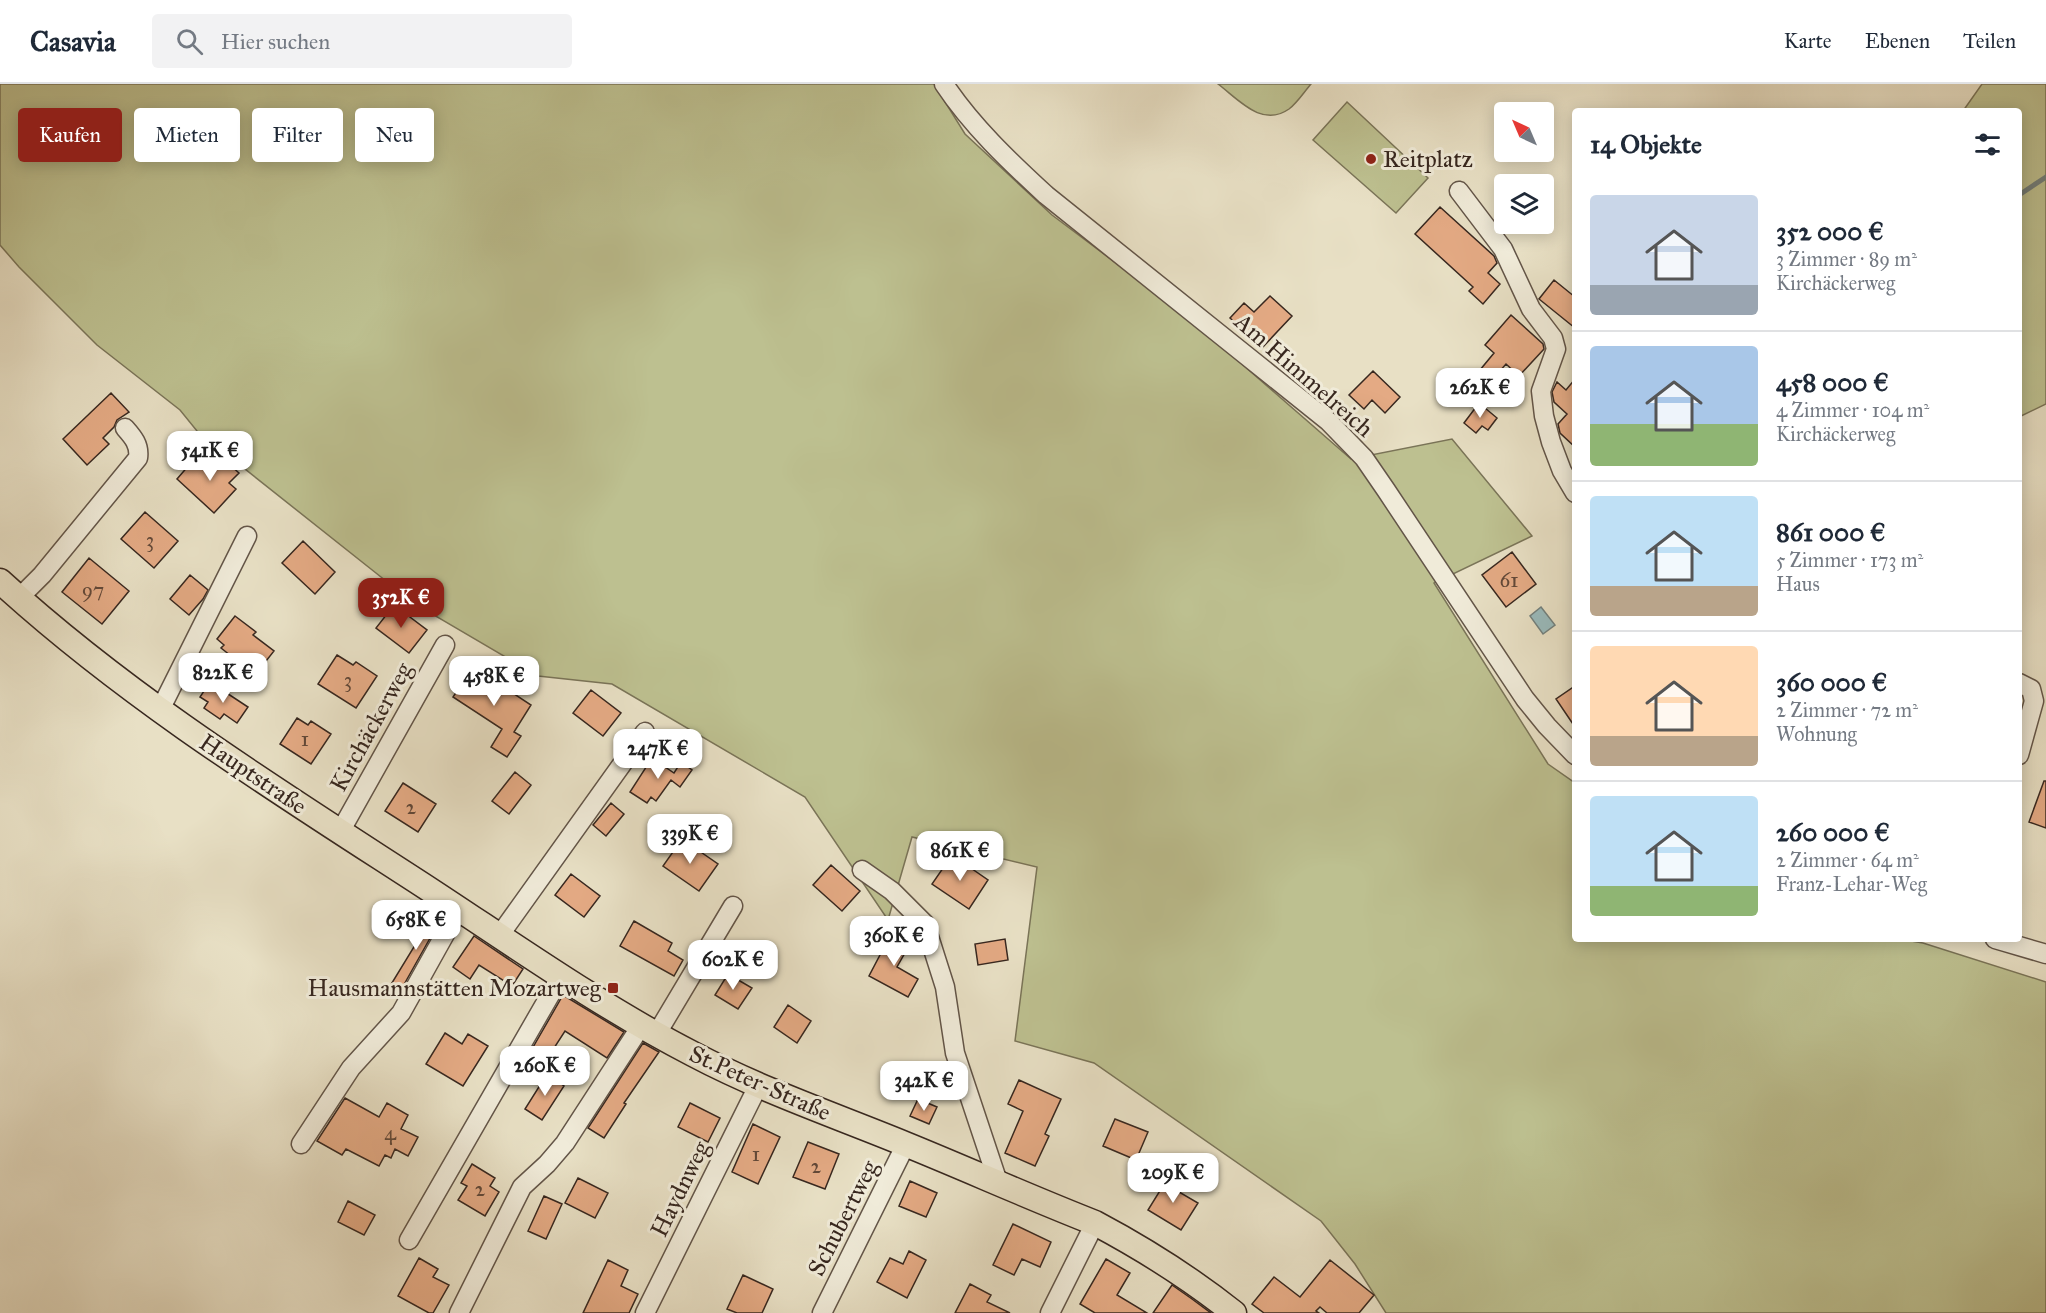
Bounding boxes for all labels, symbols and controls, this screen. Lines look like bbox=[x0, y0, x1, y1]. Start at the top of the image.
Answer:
search box bbox=[152, 14, 572, 68]
text: Casavia bbox=[30, 24, 116, 59]
icon: search bbox=[173, 25, 206, 58]
text: Hier suchen bbox=[221, 28, 330, 55]
text: Karte bbox=[1784, 28, 1832, 54]
text: Ebenen bbox=[1865, 28, 1930, 54]
text: Teilen bbox=[1963, 28, 2016, 54]
north arrow bbox=[1494, 102, 1554, 162]
map controls bbox=[1494, 102, 1554, 234]
chip: Kaufen bbox=[18, 108, 122, 162]
chip: Mieten bbox=[134, 108, 240, 162]
chip: Filter bbox=[252, 108, 343, 162]
chip: Neu bbox=[355, 108, 434, 162]
text: 14 Objekte bbox=[1590, 128, 1702, 160]
icon: filters bbox=[1971, 128, 2004, 161]
place label: Reitplatz bbox=[1383, 144, 1473, 174]
marker: Reitplatz bbox=[1364, 152, 1378, 166]
button: layers bbox=[1494, 174, 1554, 234]
text: 352 000 € bbox=[1776, 215, 1884, 247]
icon: home bbox=[1638, 219, 1710, 291]
text: 3 Zimmer · 89 m² bbox=[1776, 247, 1917, 271]
text: Kirchäckerweg bbox=[1776, 271, 1895, 295]
street label: Am Himmelreich bbox=[1228, 306, 1380, 444]
text: 458 000 € bbox=[1776, 366, 1889, 398]
pin: 262K € bbox=[1431, 368, 1529, 419]
icon: home bbox=[1638, 370, 1710, 442]
text: 262K € bbox=[1450, 375, 1510, 399]
text: 4 Zimmer · 104 m² bbox=[1776, 398, 1929, 422]
text: Kirchäckerweg bbox=[1776, 422, 1895, 446]
pin: 541K € bbox=[161, 431, 259, 482]
text: 541K € bbox=[181, 438, 239, 462]
text: 861 000 € bbox=[1776, 516, 1886, 548]
icon: home bbox=[1638, 520, 1710, 592]
house number: 3 bbox=[146, 527, 154, 553]
text: 5 Zimmer · 173 m² bbox=[1776, 548, 1923, 572]
house number: 61 bbox=[1500, 567, 1518, 593]
text: Haus bbox=[1776, 572, 1820, 596]
house number: 97 bbox=[82, 577, 104, 603]
pin: 352K € bbox=[352, 578, 450, 629]
text: 352K € bbox=[372, 585, 430, 609]
pin: 822K € bbox=[174, 653, 272, 704]
street label: Kirchäckerweg bbox=[323, 656, 419, 797]
pin: 458K € bbox=[445, 656, 543, 707]
text: 822K € bbox=[193, 660, 253, 684]
text: 458K € bbox=[463, 663, 525, 687]
text: 360 000 € bbox=[1776, 666, 1887, 698]
house number: 3 bbox=[344, 667, 352, 693]
icon: home bbox=[1638, 670, 1710, 742]
text: 2 Zimmer · 72 m² bbox=[1776, 698, 1918, 722]
text: Wohnung bbox=[1776, 722, 1857, 746]
house number: 1 bbox=[301, 726, 309, 752]
street label: Hauptstraße bbox=[194, 727, 312, 821]
pin: 247K € bbox=[609, 729, 707, 780]
text: 247K € bbox=[627, 736, 689, 760]
house number: 2 bbox=[406, 794, 417, 820]
pin: 339K € bbox=[641, 814, 739, 865]
text: 260 000 € bbox=[1776, 816, 1890, 848]
icon: home bbox=[1638, 820, 1710, 892]
text: 339K € bbox=[661, 821, 719, 845]
pin: 861K € bbox=[911, 831, 1009, 882]
text: 861K € bbox=[930, 838, 990, 862]
text: 2 Zimmer · 64 m² bbox=[1776, 848, 1919, 872]
text: Franz-Lehar-Weg bbox=[1776, 872, 1927, 896]
pin: 658K € bbox=[367, 900, 465, 951]
text: 658K € bbox=[386, 907, 446, 931]
pin: 360K € bbox=[845, 916, 943, 967]
text: 360K € bbox=[864, 923, 924, 947]
pin: 602K € bbox=[684, 940, 782, 991]
text: 602K € bbox=[702, 947, 764, 971]
place label: Hausmannstätten Mozartweg bbox=[308, 973, 602, 1003]
marker: Hausmannstätten Mozartweg bbox=[606, 981, 620, 995]
street label: St.Peter-Straße bbox=[685, 1038, 835, 1128]
pin: 260K € bbox=[496, 1046, 594, 1097]
text: 260K € bbox=[514, 1053, 576, 1077]
pin: 342K € bbox=[875, 1061, 973, 1112]
text: 342K € bbox=[894, 1068, 954, 1092]
house number: 4 bbox=[384, 1120, 397, 1146]
street label: Haydnweg bbox=[644, 1135, 716, 1242]
house number: 1 bbox=[752, 1141, 760, 1167]
house number: 2 bbox=[811, 1153, 822, 1179]
pin: 209K € bbox=[1124, 1153, 1222, 1204]
street label: Schubertweg bbox=[801, 1154, 885, 1281]
text: 209K € bbox=[1142, 1160, 1204, 1184]
house number: 2 bbox=[475, 1176, 486, 1202]

